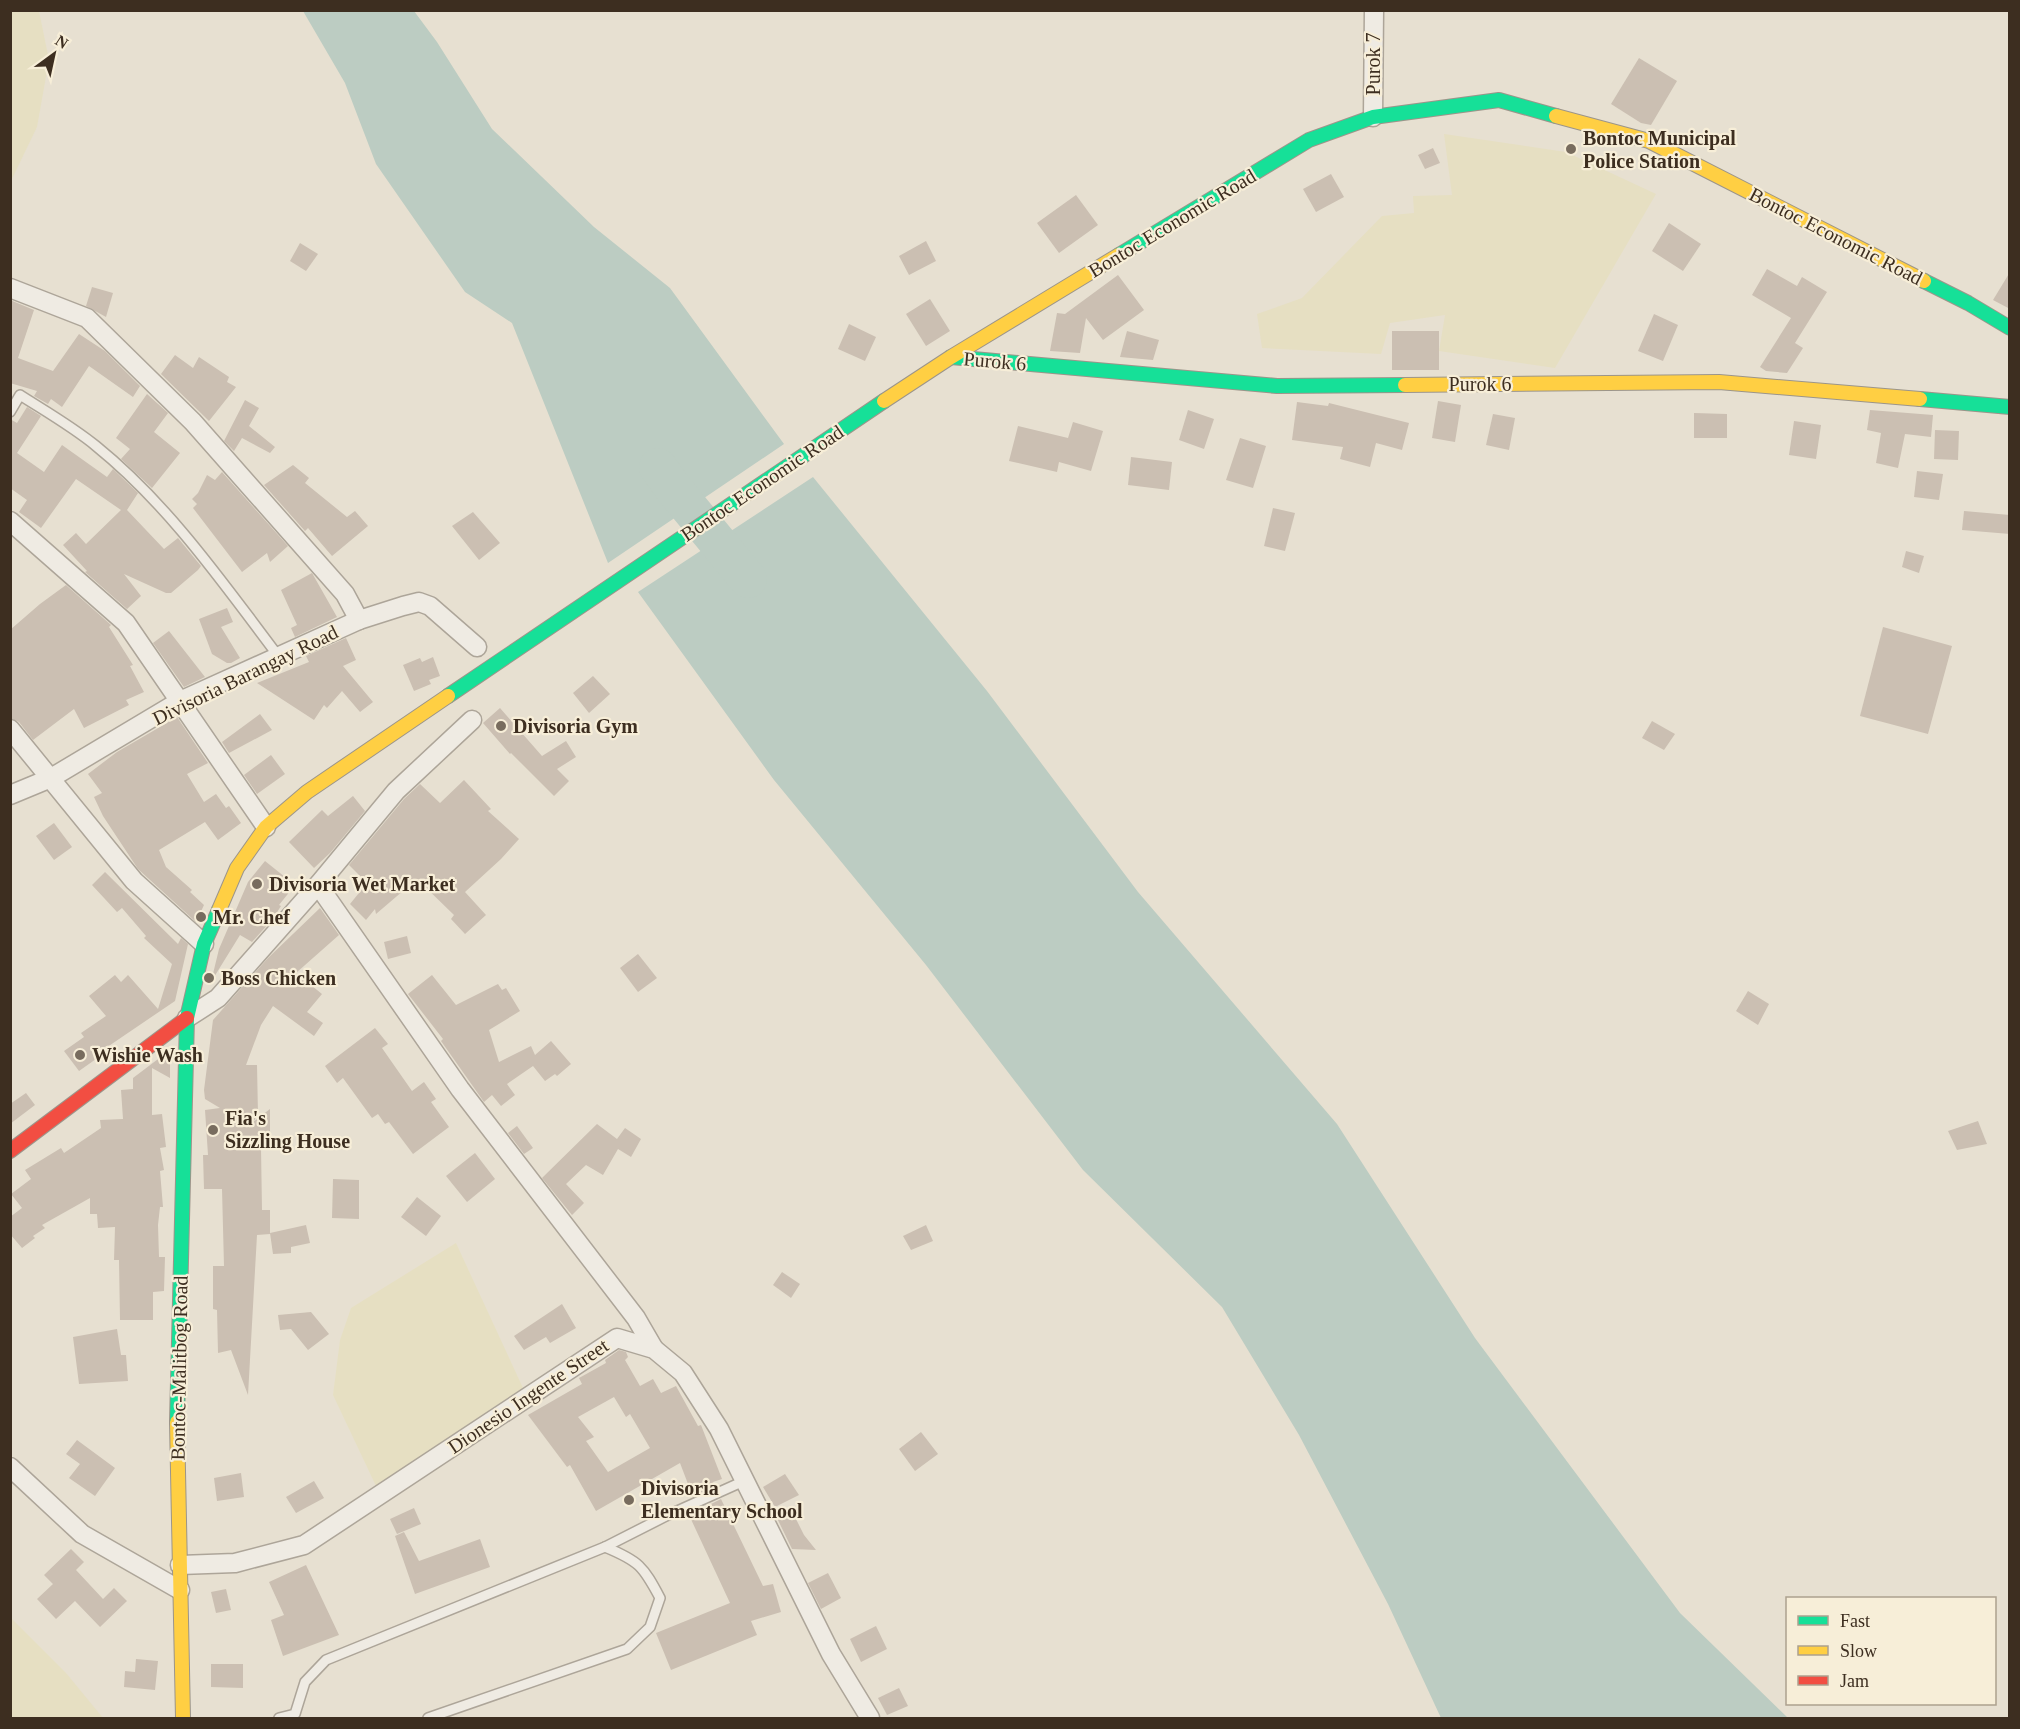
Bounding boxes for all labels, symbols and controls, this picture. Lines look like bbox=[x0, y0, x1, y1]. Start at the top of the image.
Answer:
north arrow bbox=[24, 24, 84, 84]
text: N bbox=[52, 32, 72, 52]
street label: Purok 7 bbox=[1362, 33, 1384, 95]
place label: Bontoc Municipal Police Station bbox=[1583, 127, 1736, 172]
marker: Bontoc Municipal Police Station bbox=[1564, 142, 1578, 156]
street label: Bontoc Economic Road bbox=[1084, 164, 1260, 282]
street label: Bontoc Economic Road bbox=[1746, 183, 1926, 289]
street label: Purok 6 bbox=[963, 347, 1027, 375]
street label: Purok 6 bbox=[1449, 373, 1511, 395]
street label: Bontoc Economic Road bbox=[677, 420, 847, 546]
street label: Divisoria Barangay Road bbox=[149, 621, 342, 730]
place label: Divisoria Gym bbox=[513, 715, 638, 738]
marker: Divisoria Gym bbox=[494, 719, 508, 733]
place label: Divisoria Wet Market bbox=[269, 873, 456, 895]
marker: Divisoria Wet Market bbox=[250, 877, 264, 891]
place label: Mr. Chef bbox=[213, 906, 290, 928]
marker: Mr. Chef bbox=[194, 910, 208, 924]
place label: Boss Chicken bbox=[221, 967, 336, 989]
marker: Boss Chicken bbox=[202, 971, 216, 985]
place label: Wishie Wash bbox=[92, 1044, 203, 1066]
marker: Wishie Wash bbox=[73, 1048, 87, 1062]
place label: Fia's Sizzling House bbox=[225, 1107, 350, 1153]
marker: Fia's Sizzling House bbox=[206, 1123, 220, 1137]
street label: Bontoc-Malitbog Road bbox=[166, 1275, 193, 1461]
street label: Dionesio Ingente Street bbox=[444, 1334, 613, 1459]
place label: Divisoria Elementary School bbox=[641, 1477, 803, 1523]
marker: Divisoria Elementary School bbox=[622, 1493, 636, 1507]
legend bbox=[1786, 1597, 1996, 1705]
text: Fast bbox=[1840, 1611, 1870, 1631]
text: Slow bbox=[1840, 1641, 1877, 1661]
text: Jam bbox=[1840, 1671, 1869, 1691]

